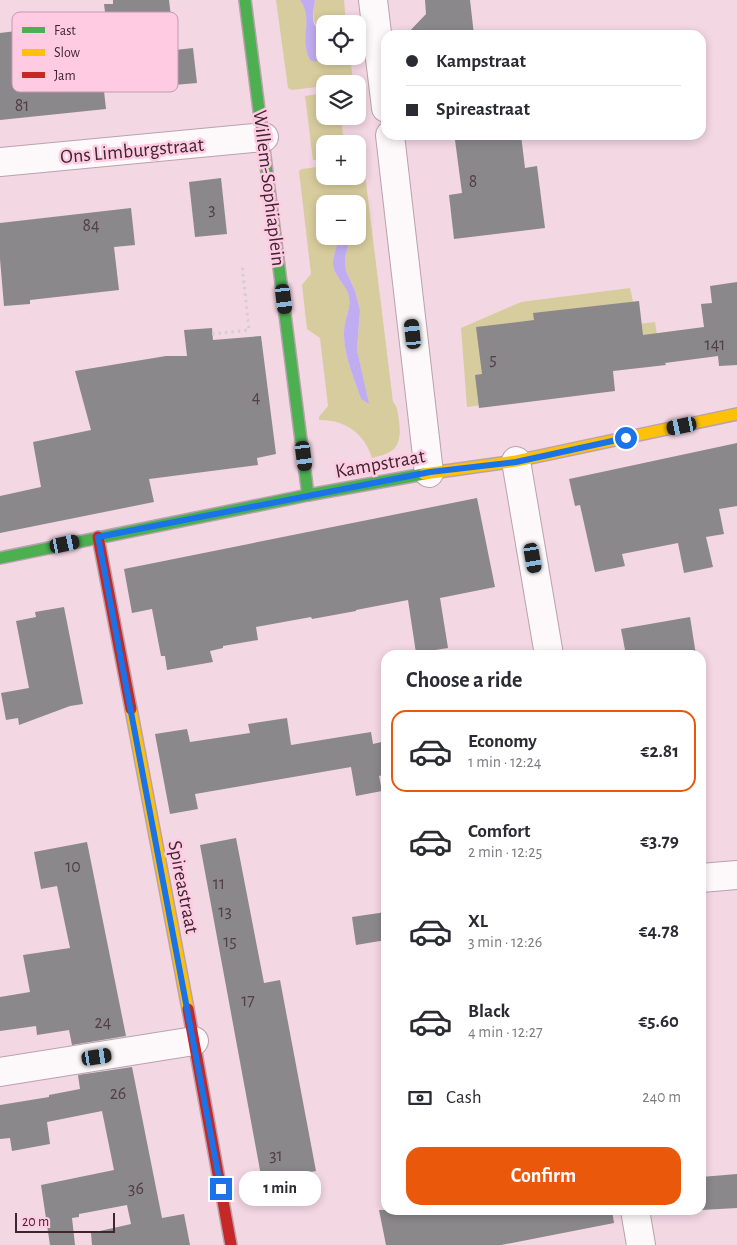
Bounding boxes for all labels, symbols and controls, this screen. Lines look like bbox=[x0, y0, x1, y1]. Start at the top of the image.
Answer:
legend bbox=[12, 12, 178, 92]
map controls bbox=[316, 15, 366, 245]
button: locate bbox=[316, 15, 366, 65]
text: Fast bbox=[54, 24, 76, 38]
text: Slow bbox=[54, 46, 81, 60]
text: Kampstraat bbox=[436, 52, 526, 71]
text: Jam bbox=[54, 69, 76, 83]
button: layers bbox=[316, 75, 366, 125]
house number: 81 bbox=[15, 97, 29, 115]
text: Spireastraat bbox=[436, 100, 530, 119]
street label: Willem-Sophiaplein bbox=[250, 109, 288, 267]
street label: Ons Limburgstraat bbox=[59, 135, 205, 167]
button: + bbox=[316, 135, 366, 185]
house number: 8 bbox=[469, 173, 477, 191]
button: − bbox=[316, 195, 366, 245]
house number: 3 bbox=[208, 201, 216, 219]
house number: 84 bbox=[82, 217, 100, 235]
car bbox=[274, 283, 293, 315]
car bbox=[403, 318, 422, 350]
house number: 141 bbox=[704, 336, 726, 354]
house number: 5 bbox=[489, 351, 497, 369]
house number: 4 bbox=[252, 389, 261, 407]
car bbox=[665, 416, 698, 436]
route start bbox=[615, 427, 637, 449]
car bbox=[294, 440, 313, 472]
street label: Kampstraat bbox=[334, 446, 427, 482]
car bbox=[48, 534, 81, 554]
car bbox=[523, 542, 542, 574]
text: Choose a ride bbox=[406, 669, 522, 691]
icon: car bbox=[408, 729, 453, 774]
text: Economy bbox=[468, 732, 537, 751]
text: €2.81 bbox=[641, 742, 679, 761]
text: 1 min · 12:24 bbox=[468, 754, 541, 770]
icon: car bbox=[408, 819, 453, 864]
text: Comfort bbox=[468, 822, 530, 841]
text: €3.79 bbox=[640, 832, 679, 851]
street label: Spireastraat bbox=[164, 839, 202, 936]
text: 2 min · 12:25 bbox=[468, 844, 542, 860]
house number: 10 bbox=[65, 858, 81, 876]
house number: 11 bbox=[213, 875, 225, 893]
house number: 13 bbox=[218, 903, 232, 921]
icon: car bbox=[408, 909, 453, 954]
text: XL bbox=[468, 912, 488, 931]
text: €4.78 bbox=[639, 922, 679, 941]
house number: 15 bbox=[223, 933, 237, 951]
text: 3 min · 12:26 bbox=[468, 934, 542, 950]
house number: 17 bbox=[241, 992, 255, 1010]
icon: car bbox=[408, 999, 453, 1044]
text: Black bbox=[468, 1002, 510, 1021]
text: €5.60 bbox=[638, 1012, 679, 1031]
house number: 24 bbox=[95, 1014, 112, 1032]
text: 4 min · 12:27 bbox=[468, 1024, 543, 1040]
car bbox=[81, 1047, 112, 1067]
icon: cash bbox=[406, 1084, 434, 1112]
house number: 26 bbox=[110, 1085, 126, 1103]
text: Cash bbox=[446, 1088, 482, 1107]
text: 240 m bbox=[642, 1089, 681, 1105]
house number: 31 bbox=[269, 1147, 283, 1165]
button: Confirm bbox=[406, 1147, 681, 1205]
callout: 1 min bbox=[238, 1172, 321, 1206]
route end bbox=[210, 1178, 232, 1200]
house number: 36 bbox=[128, 1180, 144, 1198]
text: 1 min bbox=[263, 1180, 297, 1196]
scale bar bbox=[15, 1210, 115, 1233]
text: 20 m bbox=[22, 1215, 49, 1229]

